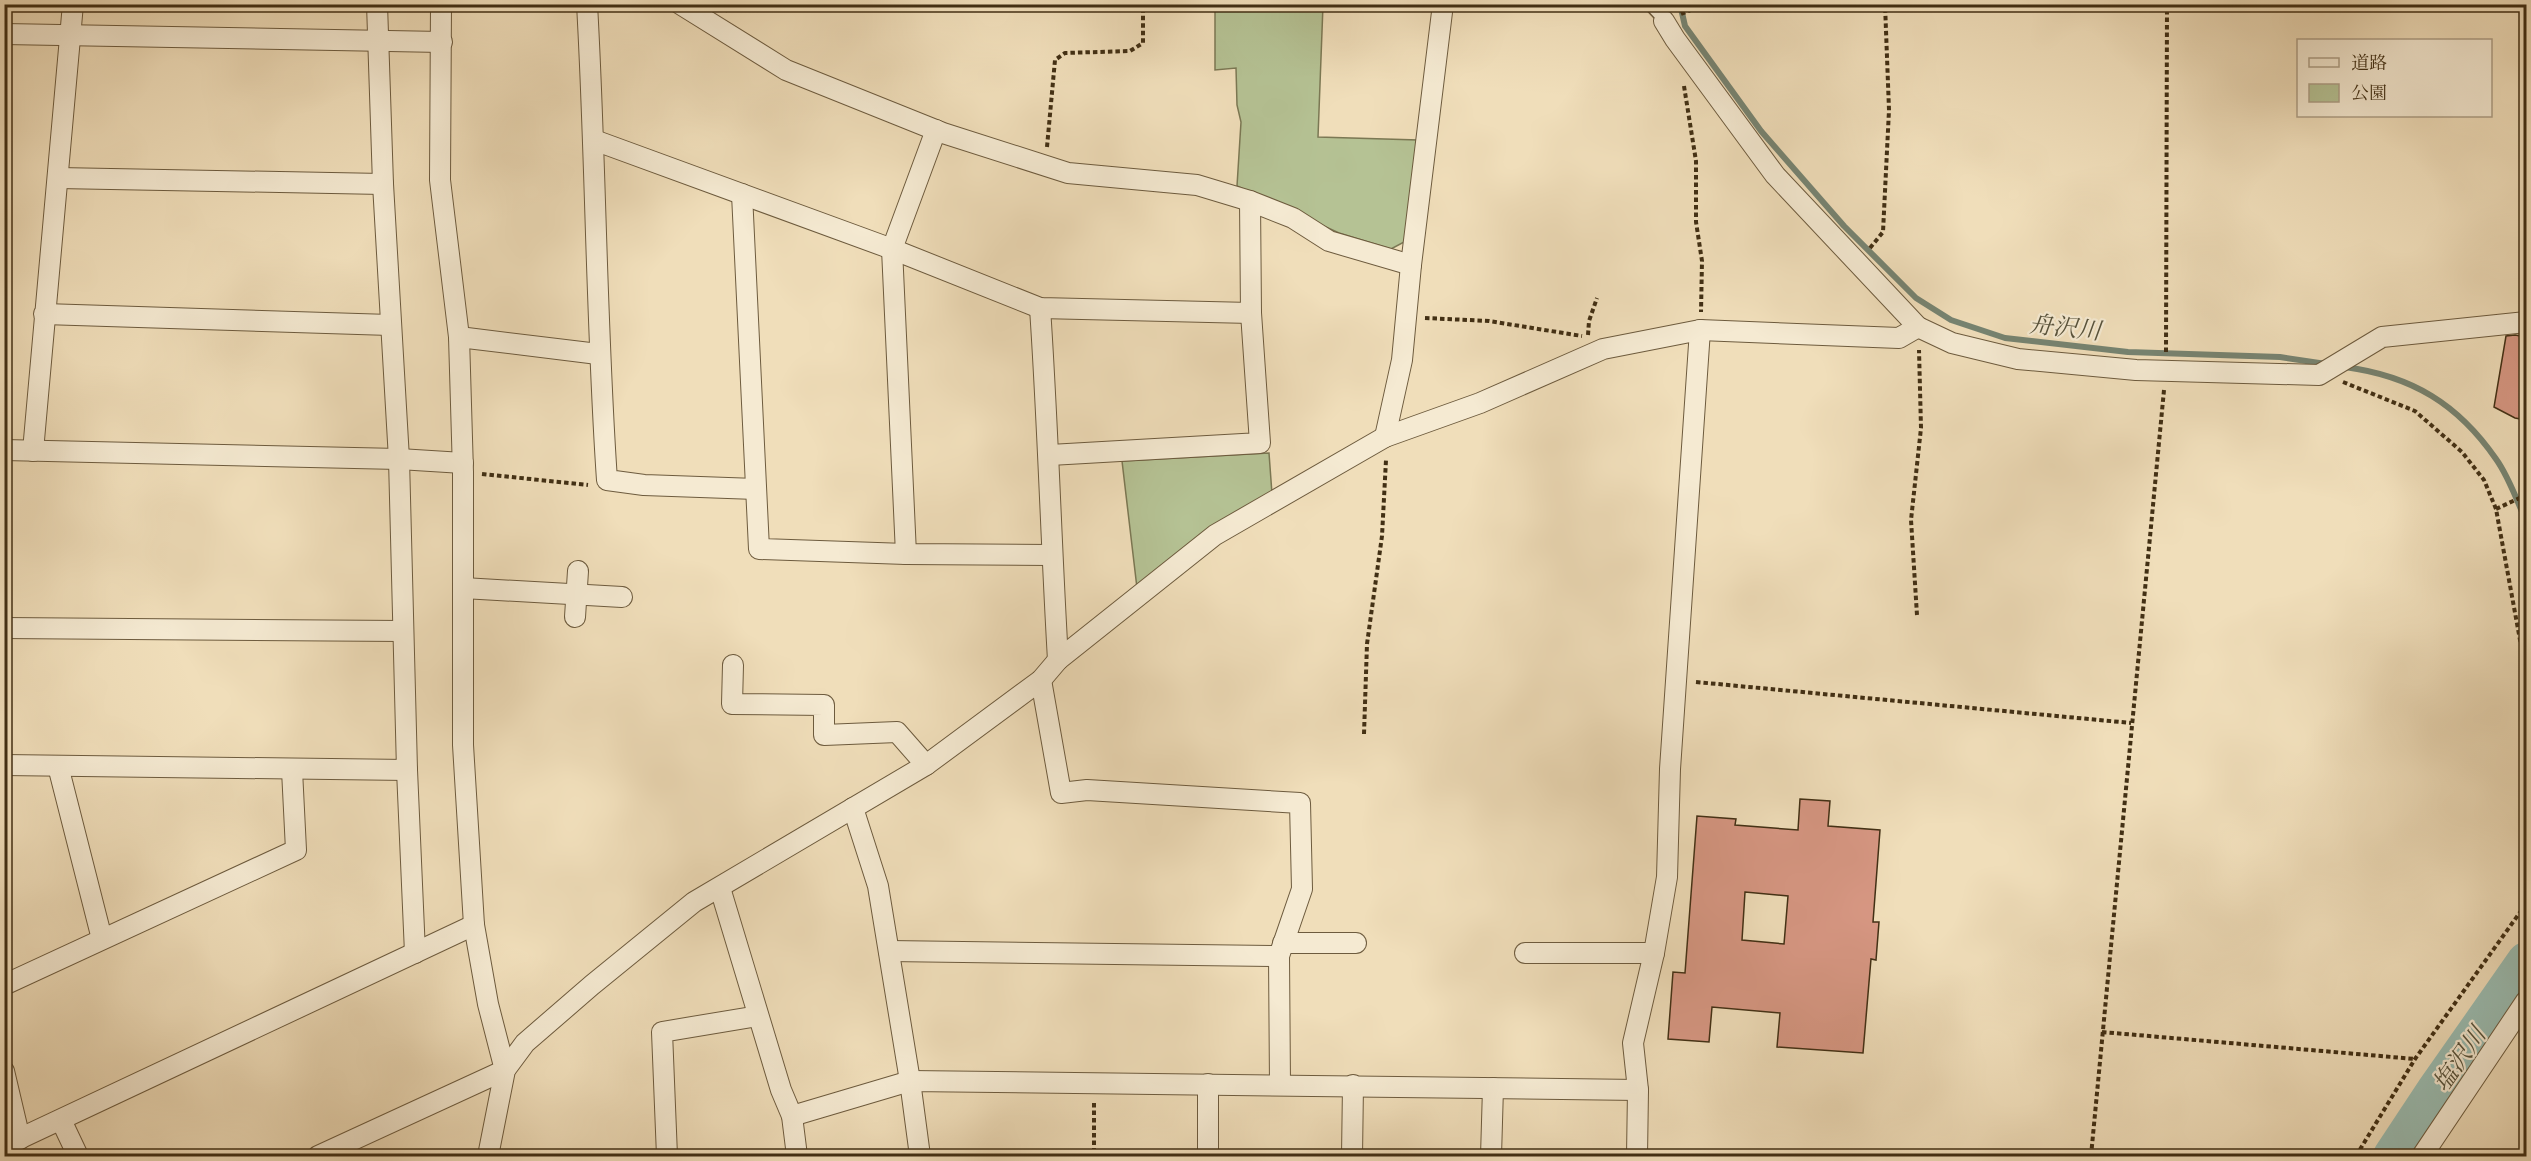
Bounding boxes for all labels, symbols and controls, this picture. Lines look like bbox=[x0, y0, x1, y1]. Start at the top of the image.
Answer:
legend bbox=[2297, 39, 2492, 117]
text: 道路 bbox=[2351, 51, 2387, 74]
text: 公園 bbox=[2351, 81, 2387, 104]
water label: 舟沢川 bbox=[2028, 308, 2105, 346]
water label: 塩沢川 bbox=[2426, 1018, 2494, 1097]

